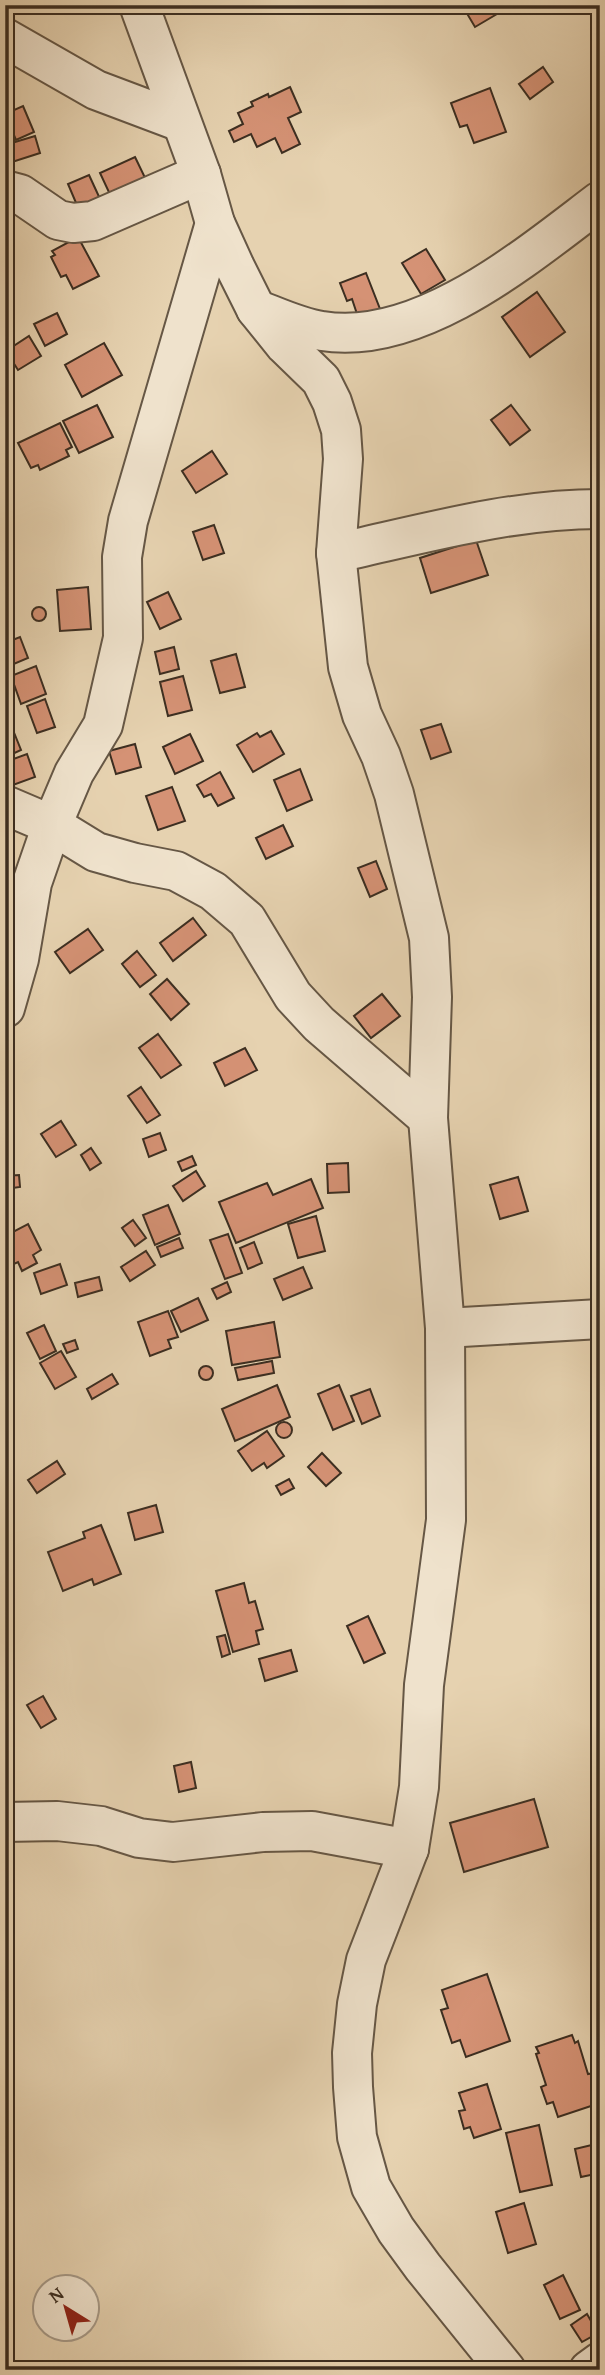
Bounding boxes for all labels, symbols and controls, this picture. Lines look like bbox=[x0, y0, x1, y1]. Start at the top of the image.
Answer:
north arrow bbox=[32, 2274, 102, 2344]
text: N bbox=[42, 2279, 70, 2309]

